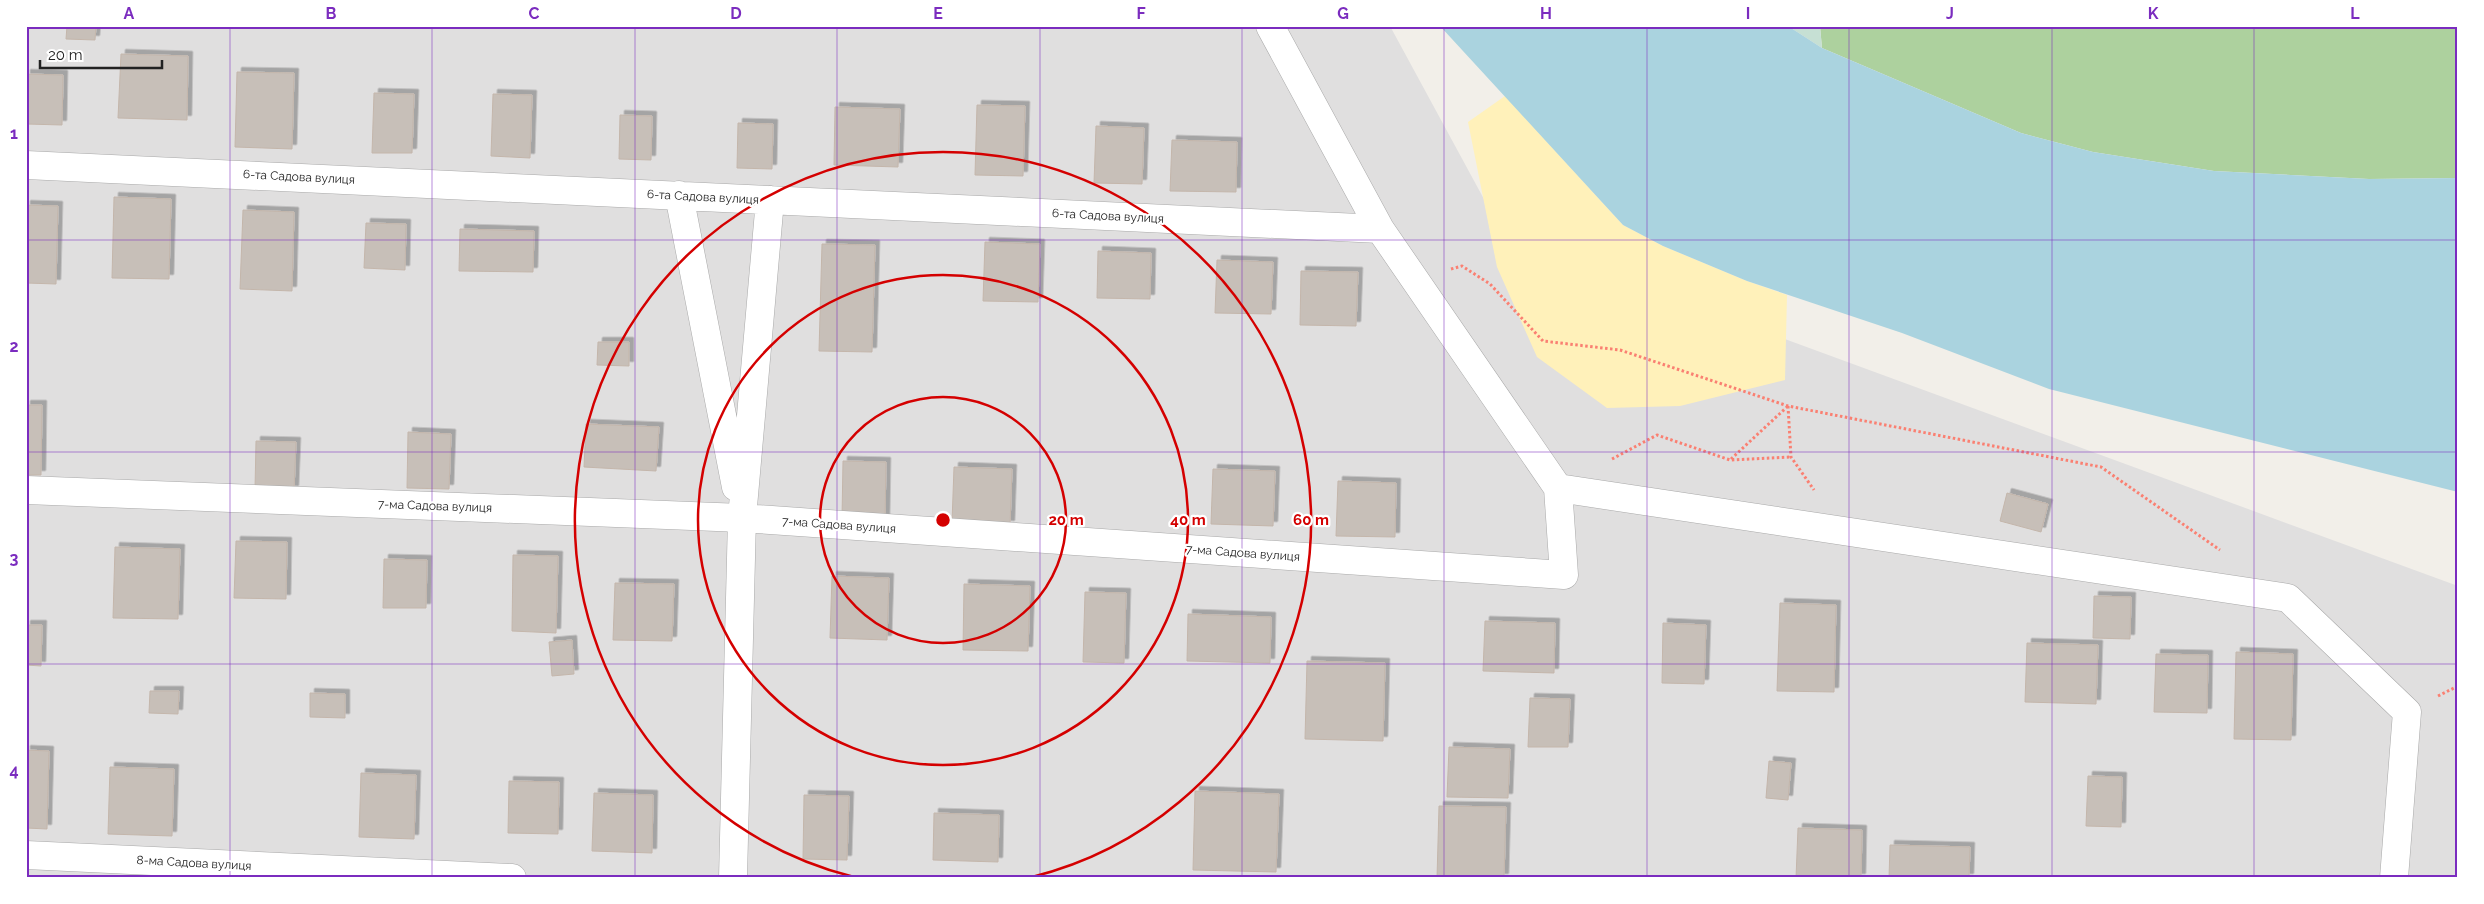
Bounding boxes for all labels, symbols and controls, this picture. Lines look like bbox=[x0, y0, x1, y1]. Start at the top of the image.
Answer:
text: A bbox=[124, 4, 135, 23]
text: B bbox=[326, 4, 337, 23]
text: C bbox=[529, 4, 540, 23]
text: D bbox=[730, 4, 742, 23]
text: E bbox=[933, 4, 943, 23]
text: F bbox=[1136, 4, 1146, 23]
text: G bbox=[1337, 4, 1349, 23]
text: H bbox=[1540, 4, 1552, 23]
text: I bbox=[1746, 4, 1750, 23]
text: J bbox=[1946, 4, 1954, 23]
text: K bbox=[2148, 4, 2159, 23]
text: L bbox=[2350, 4, 2360, 23]
scale bar bbox=[40, 38, 162, 70]
text: 20 m bbox=[48, 46, 83, 64]
text: 1 bbox=[10, 124, 18, 143]
street label: 6-та Садова вулиця bbox=[243, 167, 355, 187]
street label: 6-та Садова вулиця bbox=[647, 187, 759, 207]
street label: 6-та Садова вулиця bbox=[1052, 206, 1164, 226]
text: 2 bbox=[9, 337, 19, 356]
street label: 7-ма Садова вулиця bbox=[378, 497, 492, 515]
centre of rings bbox=[934, 511, 952, 529]
text: 20 m bbox=[1048, 511, 1084, 529]
text: 40 m bbox=[1170, 511, 1206, 529]
text: 60 m bbox=[1293, 511, 1329, 529]
street label: 7-ма Садова вулиця bbox=[782, 514, 896, 536]
street label: 7-ма Садова вулиця bbox=[1186, 542, 1300, 564]
text: 3 bbox=[10, 549, 19, 568]
text: 4 bbox=[9, 761, 19, 780]
street label: 8-ма Садова вулиця bbox=[136, 853, 252, 873]

